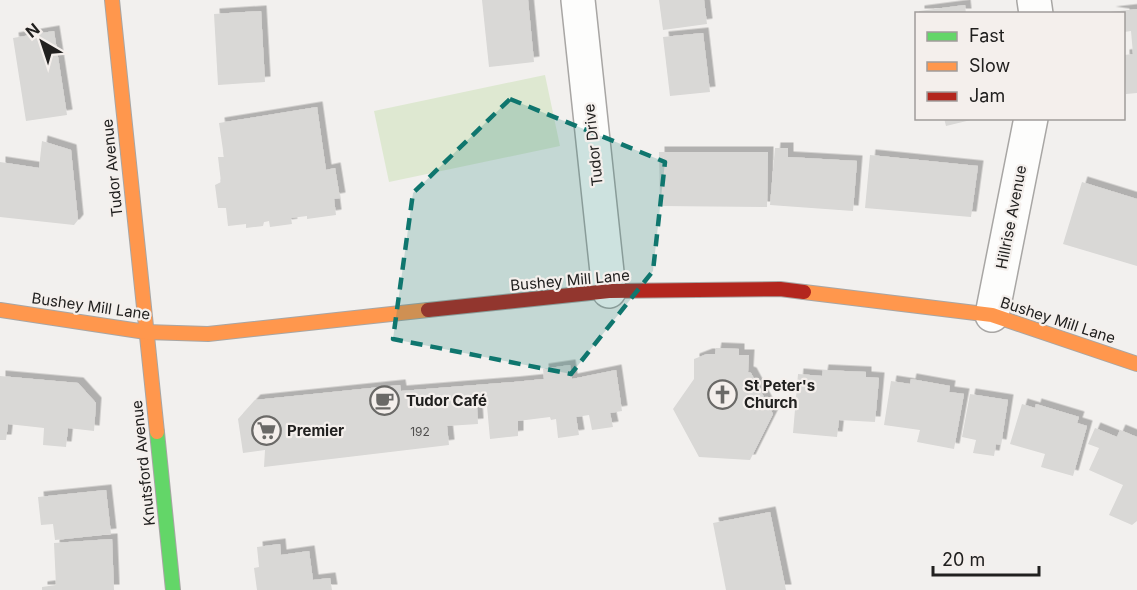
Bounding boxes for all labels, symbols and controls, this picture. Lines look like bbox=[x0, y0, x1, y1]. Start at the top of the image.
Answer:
north arrow bbox=[12, 12, 72, 72]
legend bbox=[915, 12, 1125, 120]
text: N bbox=[22, 19, 44, 42]
text: Fast bbox=[969, 25, 1005, 46]
text: Slow bbox=[969, 55, 1010, 76]
text: Jam bbox=[969, 85, 1005, 106]
street label: Tudor Drive bbox=[579, 103, 607, 187]
street label: Tudor Avenue bbox=[97, 118, 127, 218]
street label: Hillrise Avenue bbox=[992, 164, 1030, 270]
street label: Bushey Mill Lane bbox=[510, 265, 630, 295]
street label: Bushey Mill Lane bbox=[30, 288, 152, 324]
street label: Bushey Mill Lane bbox=[998, 292, 1118, 348]
place label: St Peter's Church bbox=[744, 376, 815, 412]
church icon: St Peter's Church bbox=[707, 378, 739, 410]
cafe icon: Tudor Café bbox=[369, 384, 401, 416]
place label: Tudor Café bbox=[406, 391, 487, 410]
street label: Knutsford Avenue bbox=[127, 399, 159, 527]
supermarket icon: Premier bbox=[250, 414, 282, 446]
place label: Premier bbox=[287, 421, 344, 440]
house number: 192 bbox=[410, 424, 430, 439]
scale bar bbox=[933, 539, 1040, 577]
text: 20 m bbox=[942, 549, 985, 570]

